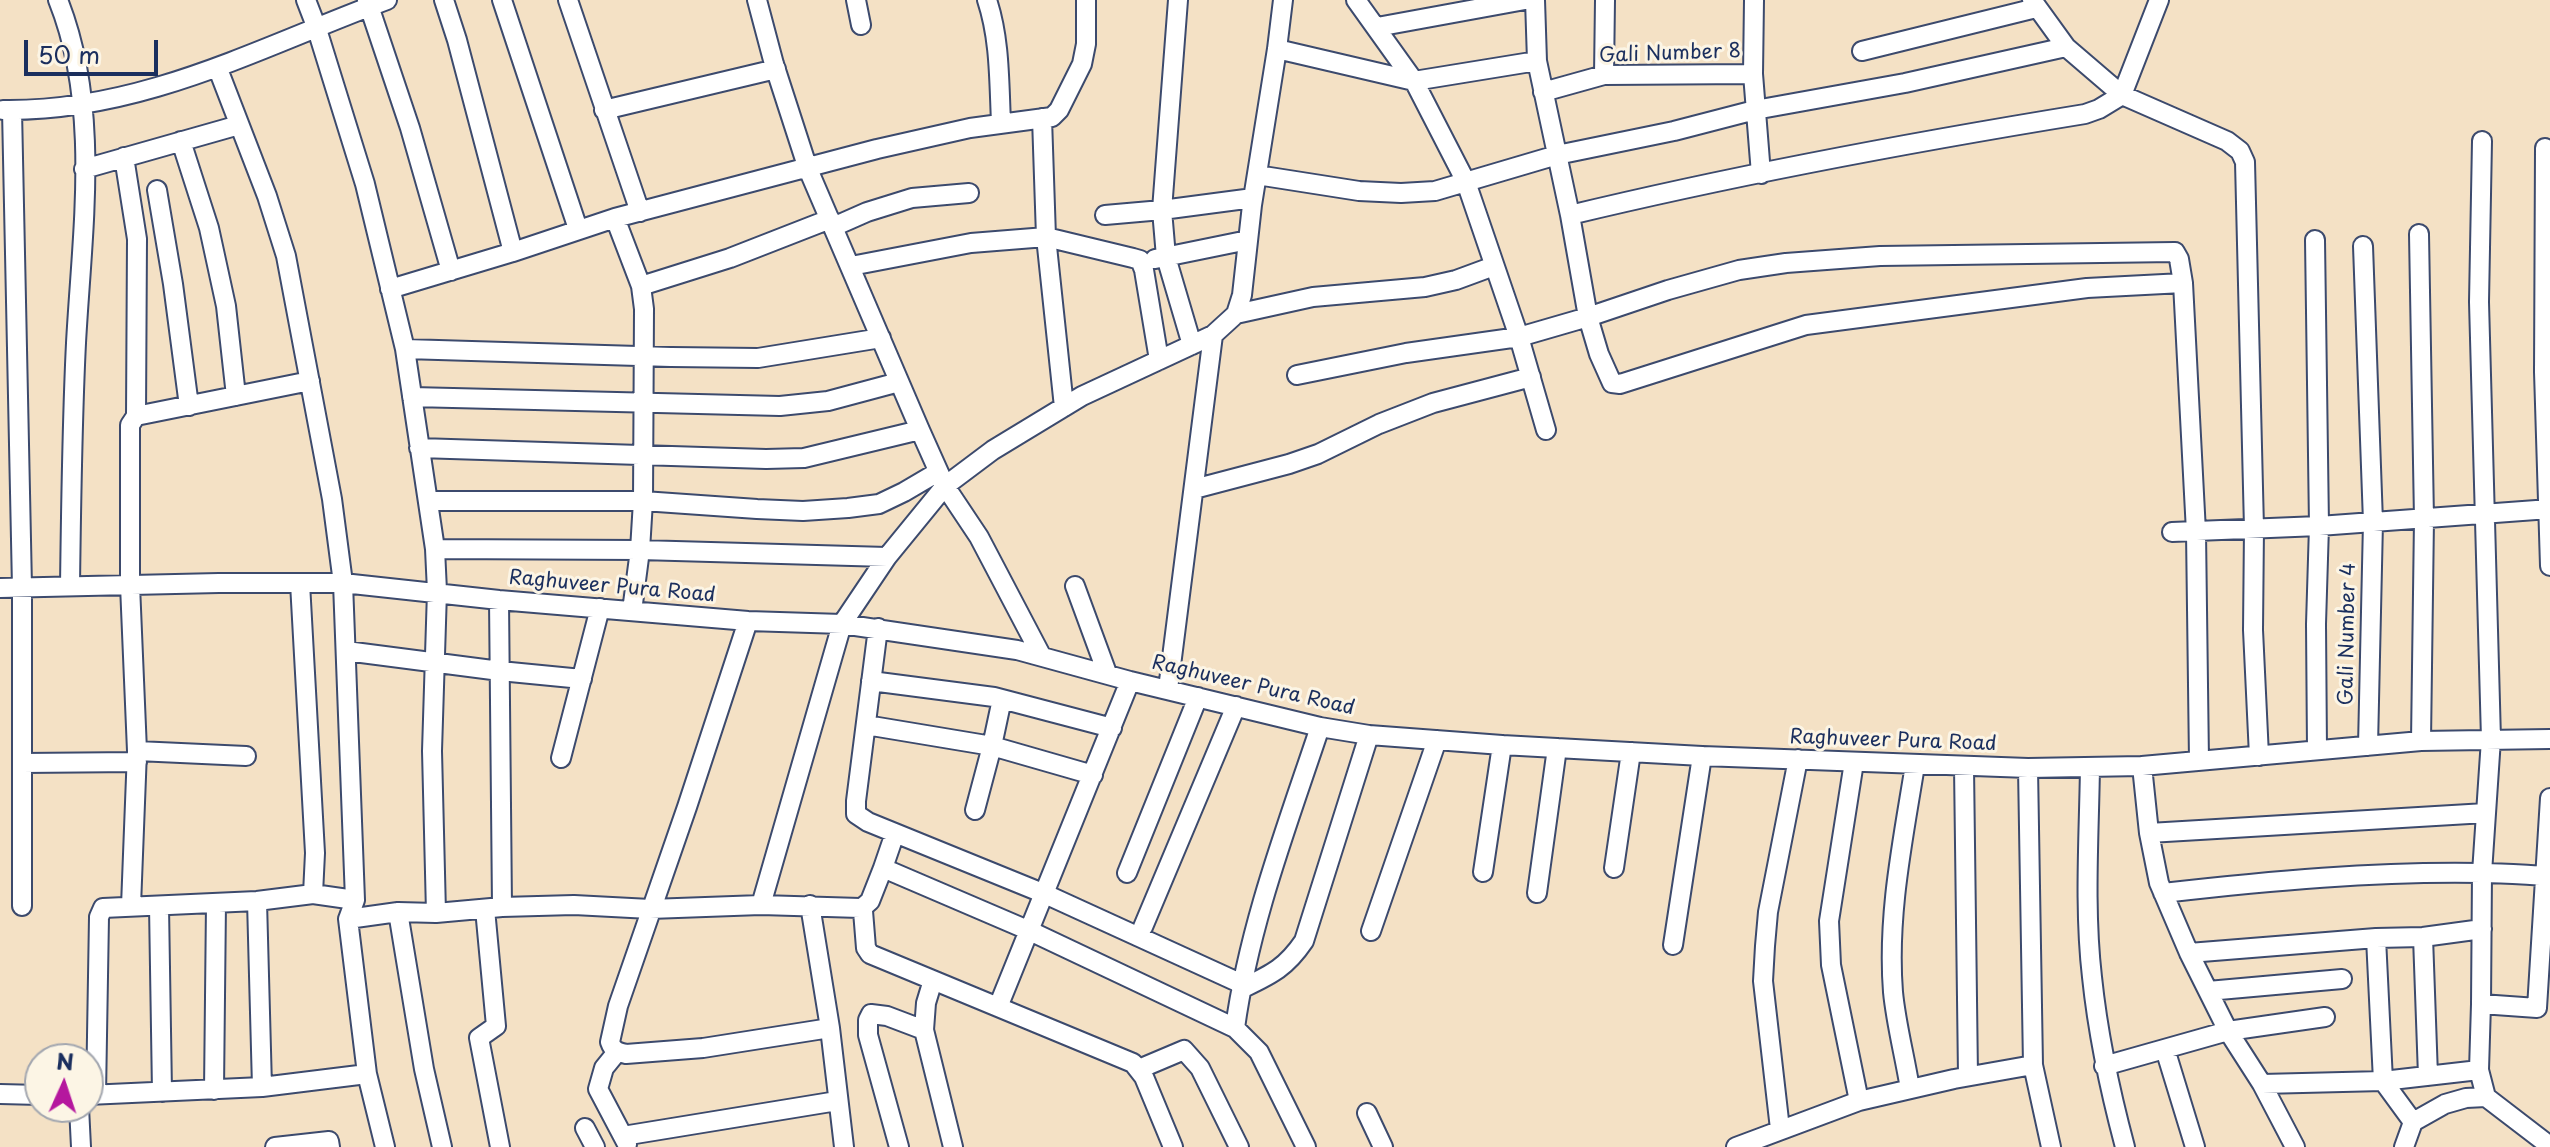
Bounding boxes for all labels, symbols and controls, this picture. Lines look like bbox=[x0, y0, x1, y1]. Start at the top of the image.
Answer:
scale bar bbox=[28, 24, 162, 74]
text: 50 m bbox=[38, 36, 100, 72]
street label: Gali Number 8 bbox=[1599, 40, 1741, 68]
street label: Gali Number 4 bbox=[2335, 562, 2361, 706]
street label: Raghuveer Pura Road bbox=[508, 566, 716, 608]
street label: Raghuveer Pura Road bbox=[1149, 651, 1357, 721]
street label: Raghuveer Pura Road bbox=[1789, 725, 1997, 757]
north arrow bbox=[24, 1043, 104, 1123]
text: N bbox=[56, 1044, 75, 1077]

